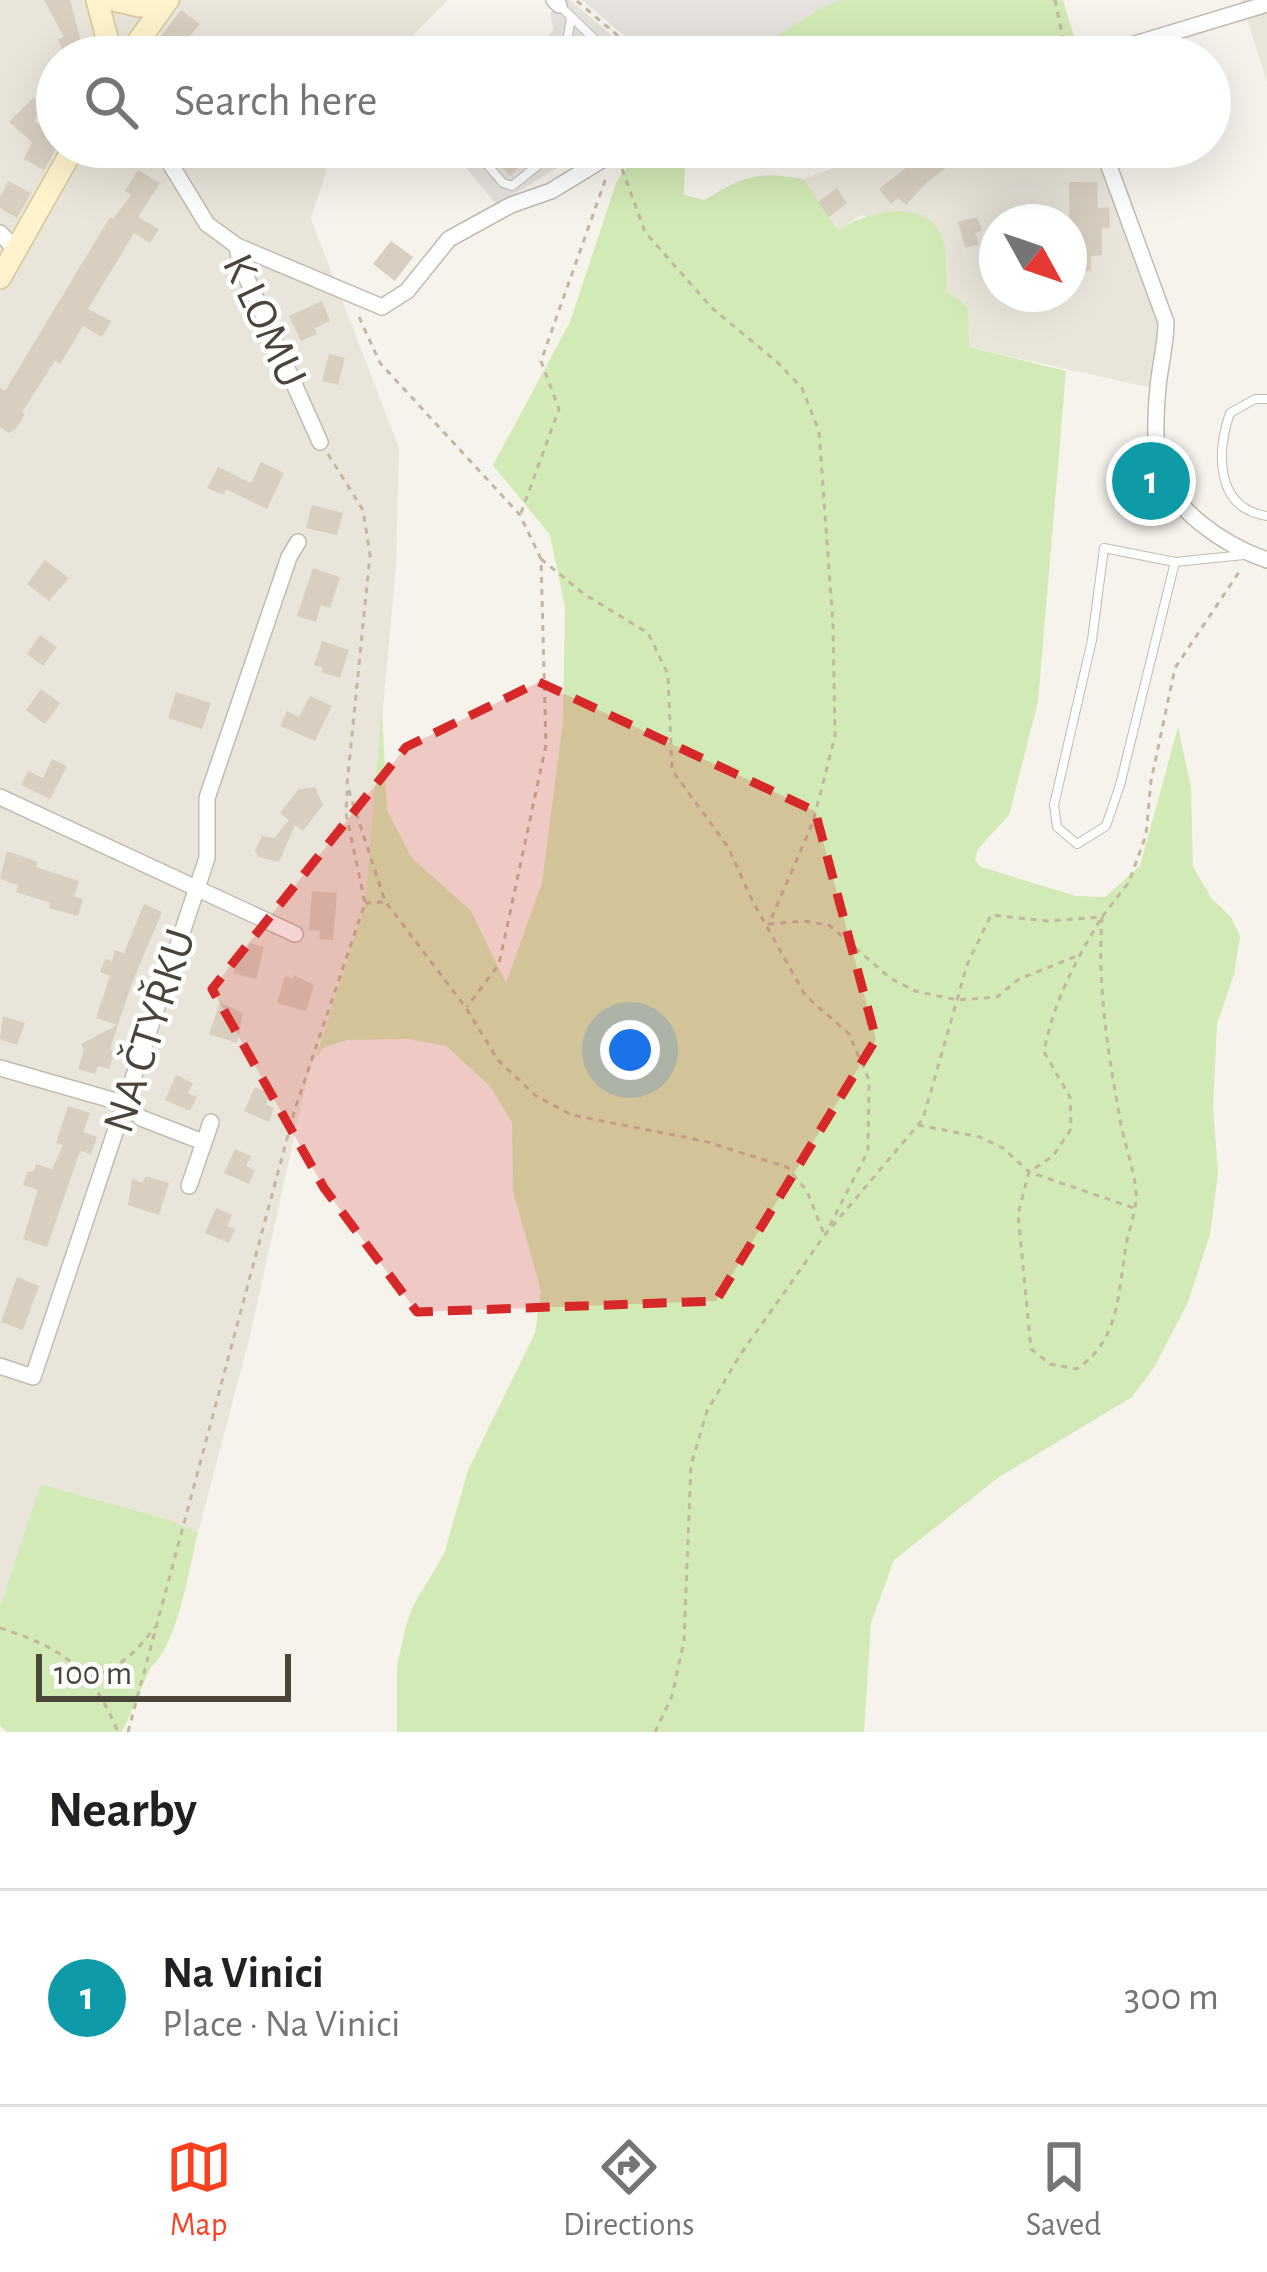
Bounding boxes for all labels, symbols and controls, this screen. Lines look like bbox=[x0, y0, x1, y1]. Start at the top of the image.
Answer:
search box bbox=[36, 36, 1231, 168]
icon: search bbox=[78, 69, 144, 135]
text: Search here bbox=[174, 79, 377, 124]
north arrow bbox=[979, 204, 1087, 312]
street label: K LOMU bbox=[214, 247, 314, 395]
pin: 1 bbox=[1112, 436, 1190, 526]
street label: NA ČTYŘKU bbox=[93, 923, 204, 1138]
your location bbox=[600, 1020, 660, 1080]
scale bar bbox=[36, 1648, 291, 1701]
text: 100 m bbox=[54, 1658, 132, 1691]
text: Nearby bbox=[48, 1785, 197, 1836]
text: Na Vinici bbox=[162, 1951, 324, 1996]
text: 1 bbox=[80, 1978, 94, 2017]
text: 300 m bbox=[1124, 1978, 1219, 2017]
text: Place · Na Vinici bbox=[162, 2005, 400, 2044]
tab: Map bbox=[166, 2134, 232, 2246]
tab: Directions bbox=[563, 2134, 694, 2246]
tab: Saved bbox=[1026, 2134, 1101, 2246]

